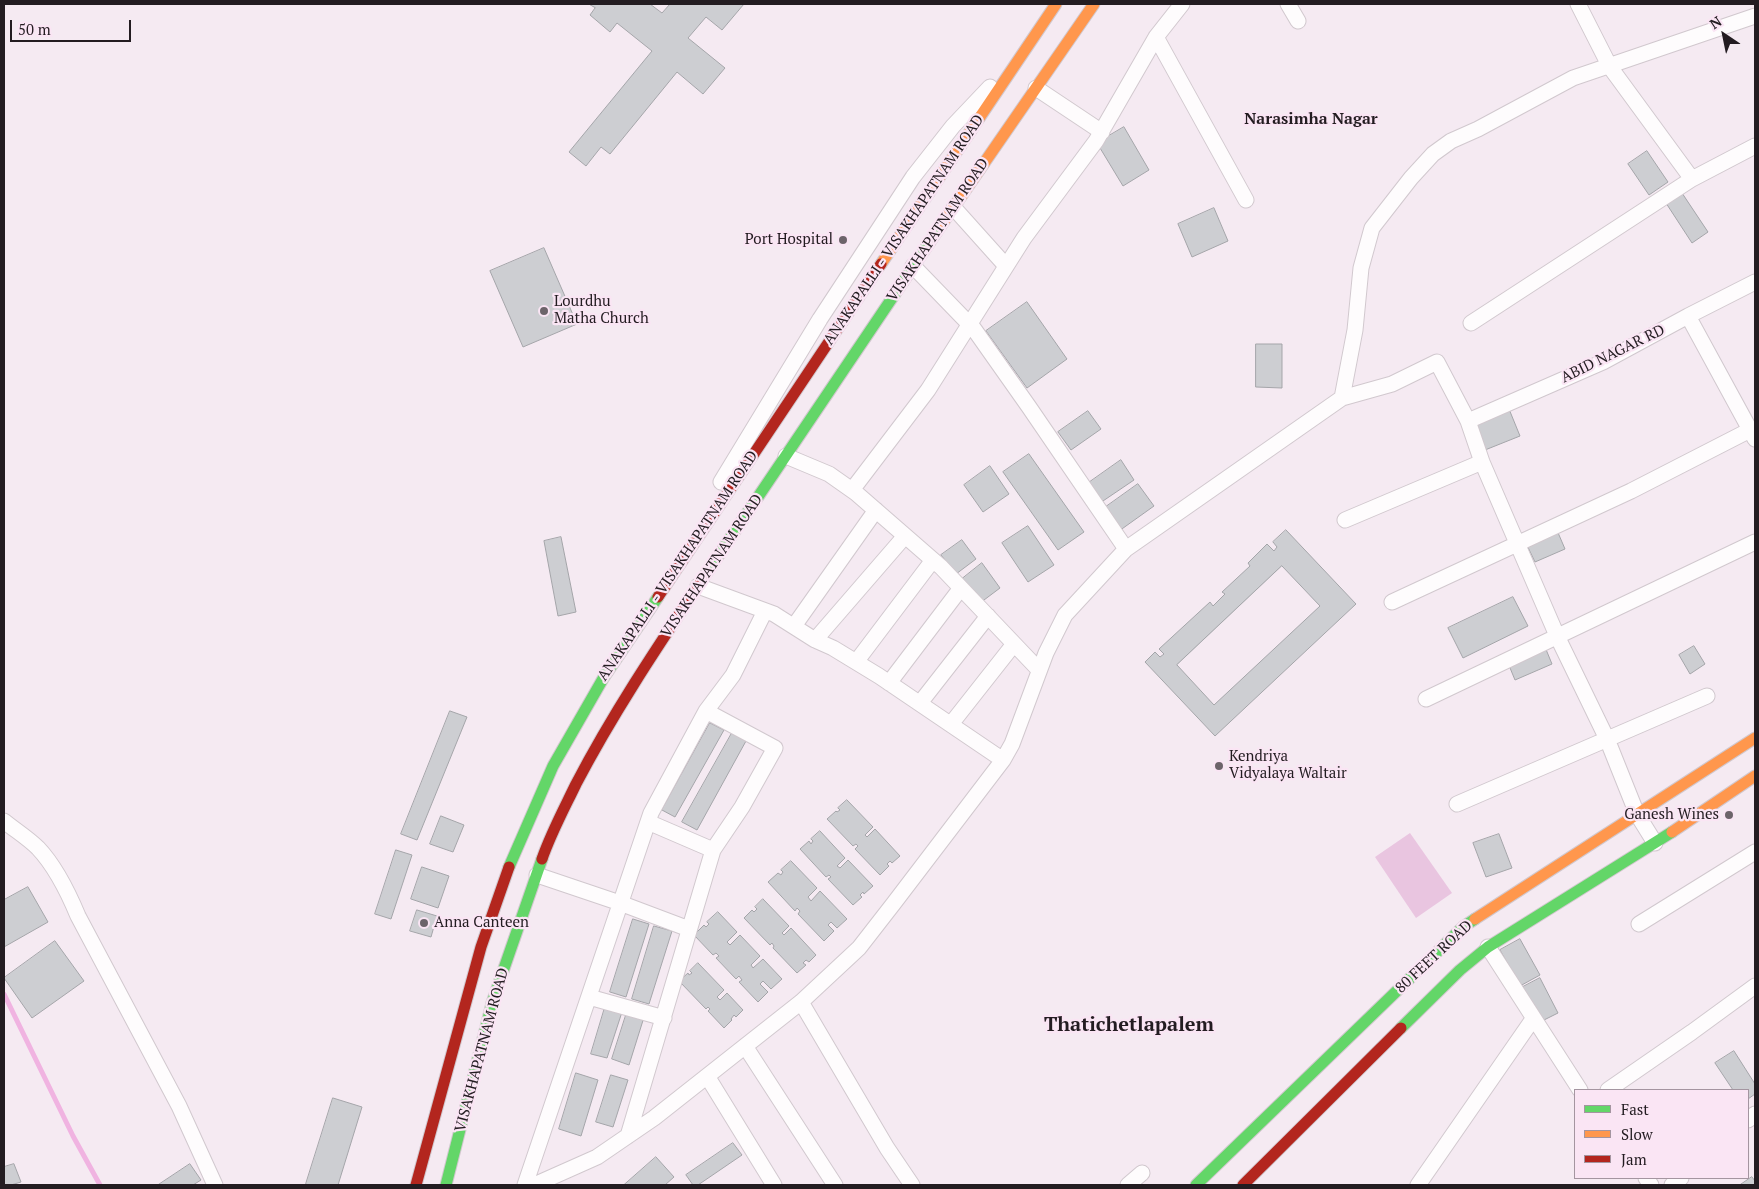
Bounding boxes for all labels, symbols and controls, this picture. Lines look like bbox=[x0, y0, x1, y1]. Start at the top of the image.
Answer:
scale bar bbox=[12, 10, 134, 42]
north arrow bbox=[1699, 10, 1749, 60]
text: N bbox=[1706, 11, 1725, 33]
text: 50 m bbox=[18, 19, 51, 39]
district label: Narasimha Nagar bbox=[1244, 109, 1378, 129]
street label: ANAKAPALLI - VISAKHAPATNAM ROAD bbox=[820, 112, 988, 348]
street label: VISAKHAPATNAM ROAD bbox=[883, 155, 993, 305]
place label: Port Hospital bbox=[745, 231, 833, 249]
marker: Port Hospital bbox=[837, 234, 849, 246]
place label: Lourdhu Matha Church bbox=[554, 293, 649, 328]
marker: Lourdhu Matha Church bbox=[538, 305, 550, 317]
street label: ABID NAGAR RD bbox=[1558, 321, 1668, 387]
street label: ANAKAPALLI - VISAKHAPATNAM ROAD bbox=[594, 448, 762, 684]
street label: VISAKHAPATNAM ROAD bbox=[657, 491, 767, 641]
place label: Kendriya Vidyalaya Waltair bbox=[1229, 748, 1347, 783]
marker: Kendriya Vidyalaya Waltair bbox=[1213, 760, 1225, 772]
place label: Ganesh Wines bbox=[1624, 806, 1719, 824]
marker: Ganesh Wines bbox=[1723, 809, 1735, 821]
place label: Anna Canteen bbox=[434, 914, 529, 932]
marker: Anna Canteen bbox=[418, 917, 430, 929]
street label: 80 FEET ROAD bbox=[1392, 917, 1476, 997]
street label: VISAKHAPATNAM ROAD bbox=[451, 966, 513, 1134]
district label: Thatichetlapalem bbox=[1044, 1013, 1214, 1037]
legend bbox=[1574, 1089, 1749, 1179]
text: Fast bbox=[1621, 1099, 1649, 1119]
text: Slow bbox=[1621, 1124, 1653, 1144]
text: Jam bbox=[1621, 1149, 1647, 1169]

